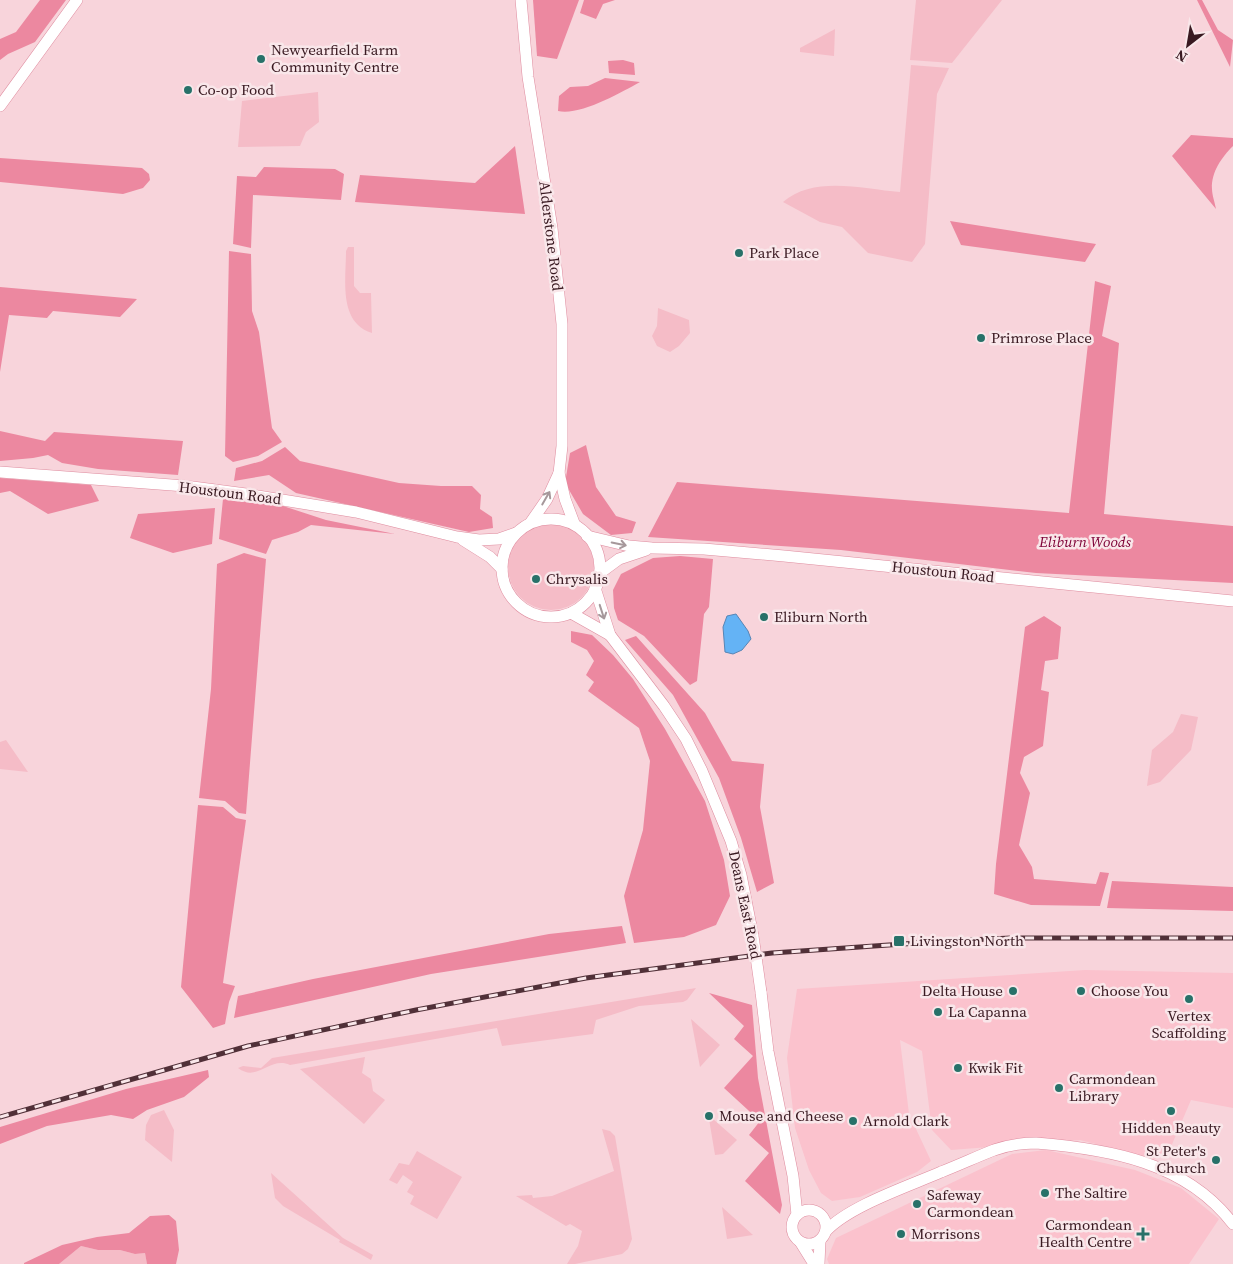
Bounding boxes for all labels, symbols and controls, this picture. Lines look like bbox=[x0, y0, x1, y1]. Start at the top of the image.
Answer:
north arrow bbox=[1163, 20, 1213, 70]
place label: Newyearfield Farm Community Centre bbox=[271, 39, 399, 77]
text: N bbox=[1172, 45, 1191, 67]
marker: Newyearfield Farm Community Centre bbox=[255, 53, 267, 65]
place label: Co-op Food bbox=[198, 79, 275, 100]
marker: Co-op Food bbox=[182, 84, 194, 96]
street label: Alderstone Road bbox=[534, 180, 569, 293]
place label: Park Place bbox=[749, 242, 819, 263]
marker: Park Place bbox=[733, 247, 745, 259]
place label: Primrose Place bbox=[991, 327, 1092, 348]
marker: Primrose Place bbox=[975, 332, 987, 344]
street label: Houstoun Road bbox=[178, 476, 283, 509]
one-way arrow bbox=[541, 491, 551, 506]
park label: Eliburn Woods bbox=[1038, 531, 1132, 552]
one-way arrow bbox=[611, 540, 627, 549]
street label: Houstoun Road bbox=[891, 556, 996, 587]
place label: Chrysalis bbox=[546, 568, 608, 589]
marker: Chrysalis bbox=[530, 573, 542, 585]
one-way arrow bbox=[598, 603, 608, 619]
place label: Eliburn North bbox=[774, 606, 868, 627]
marker: Eliburn North bbox=[758, 611, 770, 623]
street label: Deans East Road bbox=[724, 849, 767, 962]
place label: Livingston North bbox=[910, 930, 1024, 951]
marker: Livingston North bbox=[892, 934, 906, 948]
place label: Delta House bbox=[922, 980, 1003, 1001]
place label: Choose You bbox=[1091, 980, 1168, 1001]
marker: Delta House bbox=[1007, 985, 1019, 997]
marker: Choose You bbox=[1075, 985, 1087, 997]
marker: Vertex Scaffolding bbox=[1183, 993, 1195, 1005]
place label: La Capanna bbox=[948, 1001, 1027, 1022]
place label: Vertex Scaffolding bbox=[1152, 1005, 1227, 1043]
marker: La Capanna bbox=[932, 1006, 944, 1018]
place label: Kwik Fit bbox=[968, 1057, 1023, 1078]
marker: Kwik Fit bbox=[952, 1062, 964, 1074]
place label: Carmondean Library bbox=[1069, 1068, 1156, 1106]
marker: Carmondean Library bbox=[1053, 1082, 1065, 1094]
place label: Mouse and Cheese bbox=[719, 1105, 844, 1126]
marker: Hidden Beauty bbox=[1165, 1105, 1177, 1117]
marker: Mouse and Cheese bbox=[703, 1110, 715, 1122]
place label: Arnold Clark bbox=[863, 1110, 949, 1131]
marker: Arnold Clark bbox=[847, 1115, 859, 1127]
place label: Hidden Beauty bbox=[1121, 1117, 1221, 1138]
place label: St Peter's Church bbox=[1146, 1140, 1206, 1178]
marker: St Peter's Church bbox=[1210, 1154, 1222, 1166]
place label: The Saltire bbox=[1055, 1182, 1128, 1203]
place label: Safeway Carmondean bbox=[927, 1184, 1014, 1222]
marker: The Saltire bbox=[1039, 1187, 1051, 1199]
marker: Safeway Carmondean bbox=[911, 1198, 923, 1210]
place label: Carmondean Health Centre bbox=[1039, 1214, 1132, 1252]
place label: Morrisons bbox=[911, 1223, 980, 1244]
marker: Carmondean Health Centre bbox=[1136, 1227, 1150, 1241]
marker: Morrisons bbox=[895, 1228, 907, 1240]

